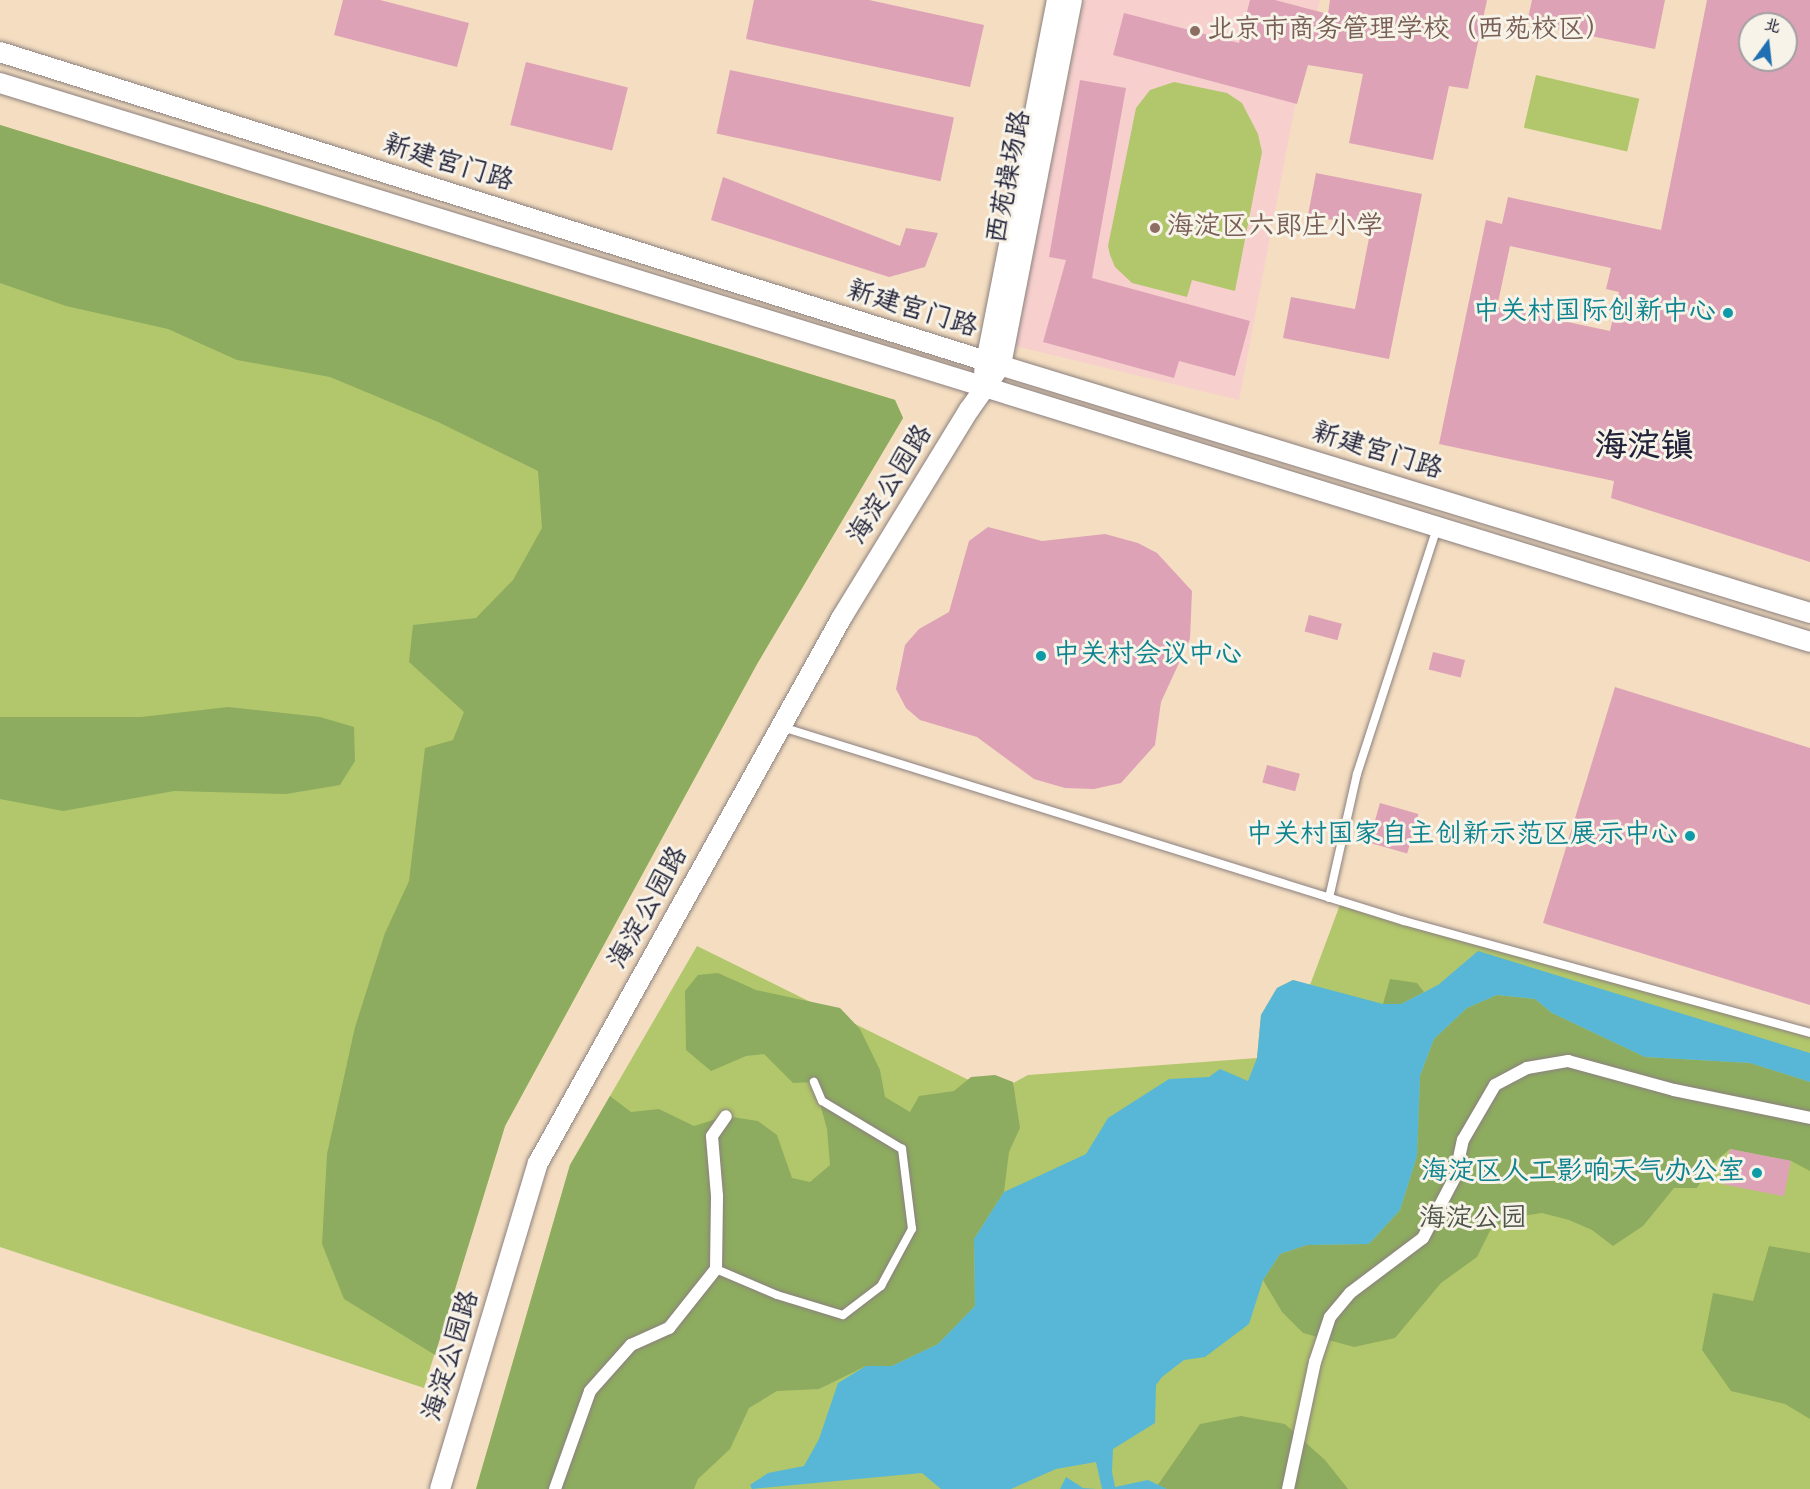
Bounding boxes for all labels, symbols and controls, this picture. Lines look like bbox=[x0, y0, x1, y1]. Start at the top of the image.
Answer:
north arrow bbox=[1738, 12, 1798, 72]
text: 北 bbox=[1761, 13, 1783, 40]
place label: 北京市商务管理学校（西苑校区） bbox=[1207, 15, 1612, 47]
marker: 北京市商务管理学校（西苑校区） bbox=[1188, 24, 1202, 38]
street label: 西苑操场路 bbox=[981, 108, 1039, 246]
street label: 新建宫门路 bbox=[379, 129, 517, 199]
place label: 海淀区六郎庄小学 bbox=[1167, 212, 1383, 244]
marker: 海淀区六郎庄小学 bbox=[1148, 221, 1162, 235]
street label: 新建宫门路 bbox=[843, 275, 981, 345]
place label: 中关村国际创新中心 bbox=[1473, 297, 1716, 329]
marker: 中关村国际创新中心 bbox=[1721, 306, 1735, 320]
street label: 新建宫门路 bbox=[1308, 417, 1446, 487]
street label: 海淀公园路 bbox=[841, 419, 941, 551]
district label: 海淀镇 bbox=[1595, 429, 1693, 469]
place label: 中关村会议中心 bbox=[1053, 640, 1242, 672]
marker: 中关村会议中心 bbox=[1034, 649, 1048, 663]
place label: 中关村国家自主创新示范区展示中心 bbox=[1246, 820, 1678, 852]
marker: 中关村国家自主创新示范区展示中心 bbox=[1683, 829, 1697, 843]
street label: 海淀公园路 bbox=[602, 841, 696, 975]
place label: 海淀区人工影响天气办公室 bbox=[1421, 1157, 1745, 1189]
marker: 海淀区人工影响天气办公室 bbox=[1750, 1166, 1764, 1180]
park label: 海淀公园 bbox=[1419, 1204, 1527, 1236]
street label: 海淀公园路 bbox=[417, 1287, 487, 1425]

